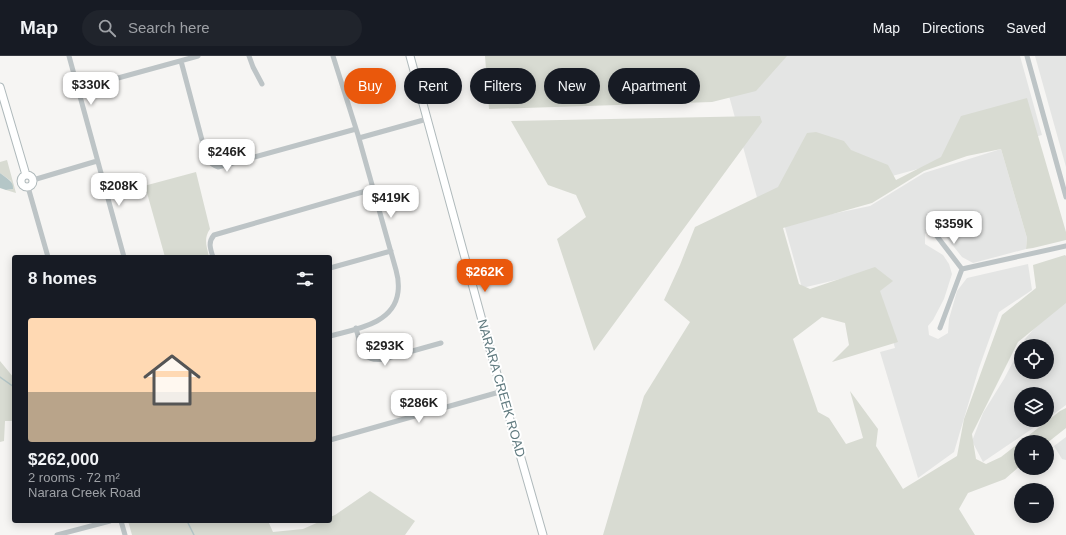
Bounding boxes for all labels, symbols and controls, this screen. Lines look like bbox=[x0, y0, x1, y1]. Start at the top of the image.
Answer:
search box bbox=[82, 10, 362, 46]
text: Map bbox=[20, 17, 58, 38]
icon: search bbox=[96, 17, 118, 39]
text: Search here bbox=[128, 19, 210, 36]
text: Map bbox=[873, 20, 900, 36]
text: Directions bbox=[922, 20, 984, 36]
text: Saved bbox=[1006, 20, 1046, 36]
chip: Buy bbox=[344, 68, 396, 104]
chip: Rent bbox=[404, 68, 462, 104]
chip: Filters bbox=[470, 68, 536, 104]
chip: New bbox=[544, 68, 600, 104]
chip: Apartment bbox=[608, 68, 700, 104]
pin: $330K bbox=[63, 72, 119, 106]
text: $330K bbox=[72, 77, 110, 92]
pin: $246K bbox=[199, 139, 255, 173]
text: $246K bbox=[208, 144, 246, 159]
pin: $208K bbox=[91, 173, 147, 207]
text: $208K bbox=[100, 178, 138, 193]
pin: $419K bbox=[363, 185, 419, 219]
text: $419K bbox=[372, 190, 410, 205]
pin: $359K bbox=[926, 211, 982, 245]
text: $359K bbox=[935, 216, 973, 231]
pin: $262K bbox=[457, 259, 513, 293]
text: $262K bbox=[466, 264, 504, 279]
icon: filters bbox=[294, 268, 316, 290]
text: 8 homes bbox=[28, 269, 97, 288]
street label: NARARA CREEK ROAD bbox=[475, 317, 528, 459]
pin: $293K bbox=[357, 333, 413, 367]
text: $293K bbox=[366, 338, 404, 353]
map controls bbox=[1014, 339, 1054, 523]
button: locate bbox=[1014, 339, 1054, 379]
icon: home bbox=[136, 344, 208, 416]
button: layers bbox=[1014, 387, 1054, 427]
pin: $286K bbox=[391, 390, 447, 424]
text: $286K bbox=[400, 395, 438, 410]
button: + bbox=[1014, 435, 1054, 475]
text: $262,000 bbox=[28, 450, 99, 469]
text: 2 rooms · 72 m² bbox=[28, 470, 120, 485]
button: − bbox=[1014, 483, 1054, 523]
text: Narara Creek Road bbox=[28, 485, 141, 500]

